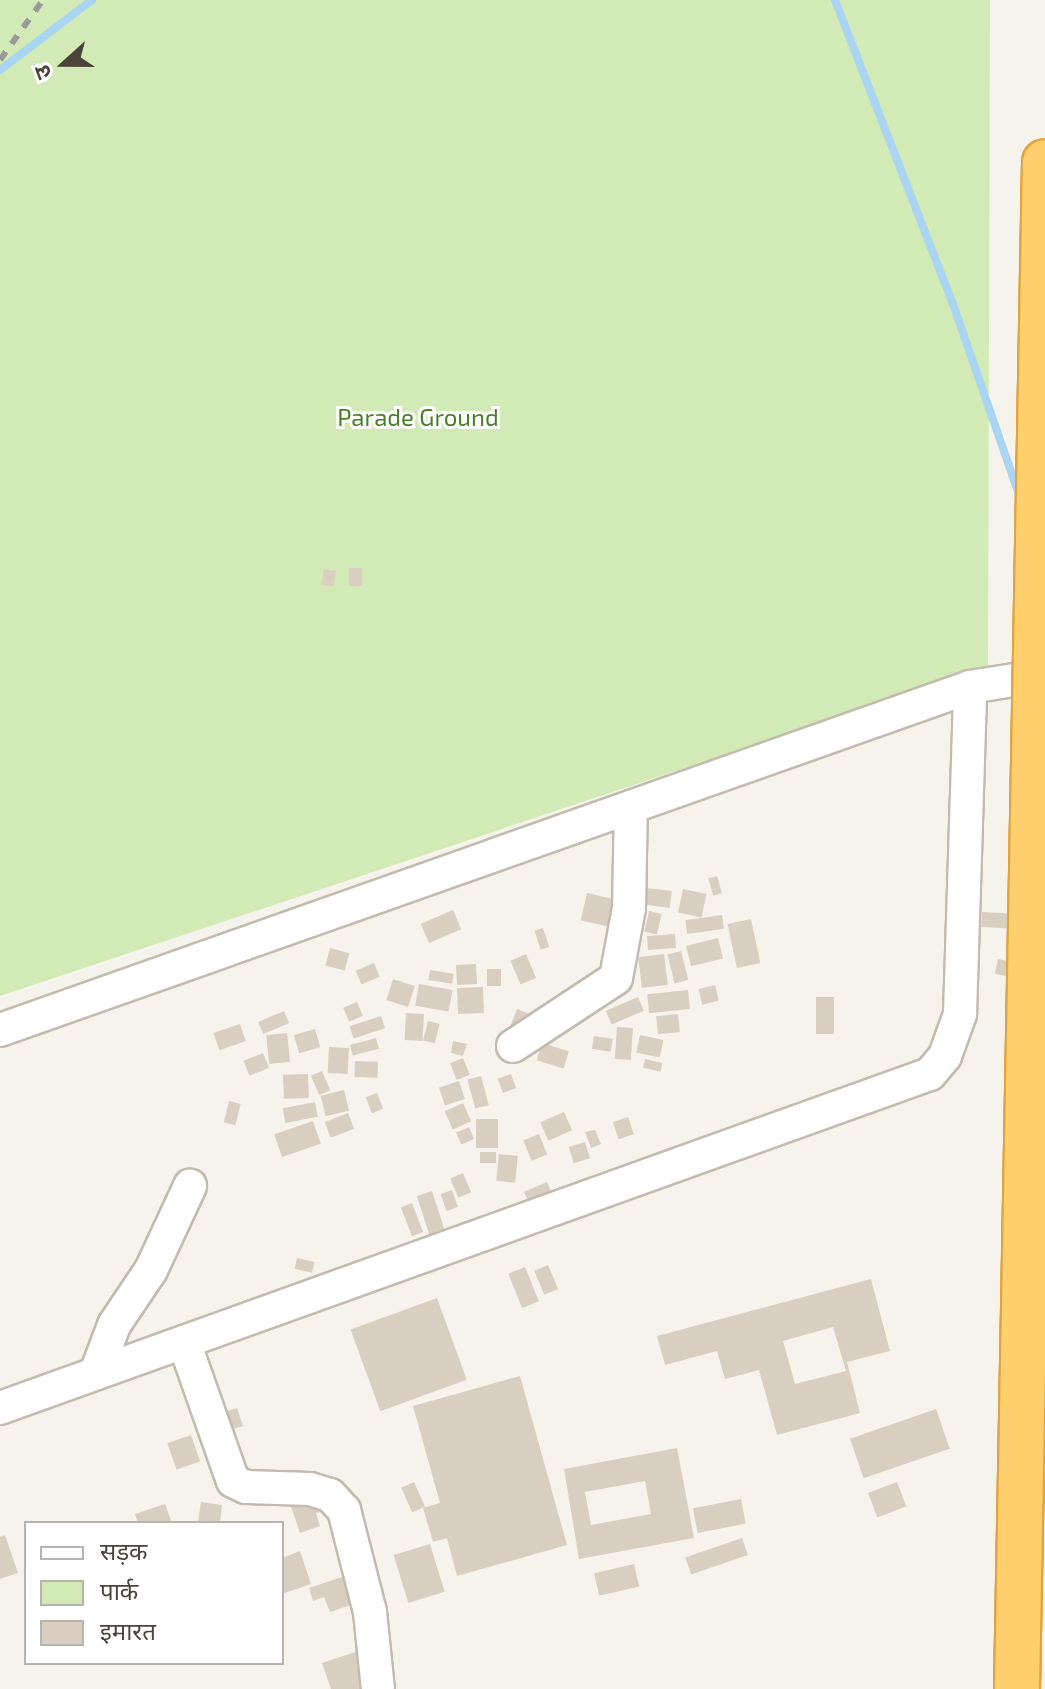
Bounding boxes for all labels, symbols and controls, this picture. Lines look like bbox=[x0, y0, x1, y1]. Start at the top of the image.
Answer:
north arrow bbox=[24, 24, 104, 104]
text: उ bbox=[27, 62, 56, 83]
park label: Parade Ground bbox=[337, 403, 499, 431]
legend bbox=[24, 1521, 284, 1665]
text: सड़क bbox=[100, 1536, 148, 1565]
text: पार्क bbox=[100, 1576, 138, 1605]
text: इमारत bbox=[100, 1616, 156, 1645]

